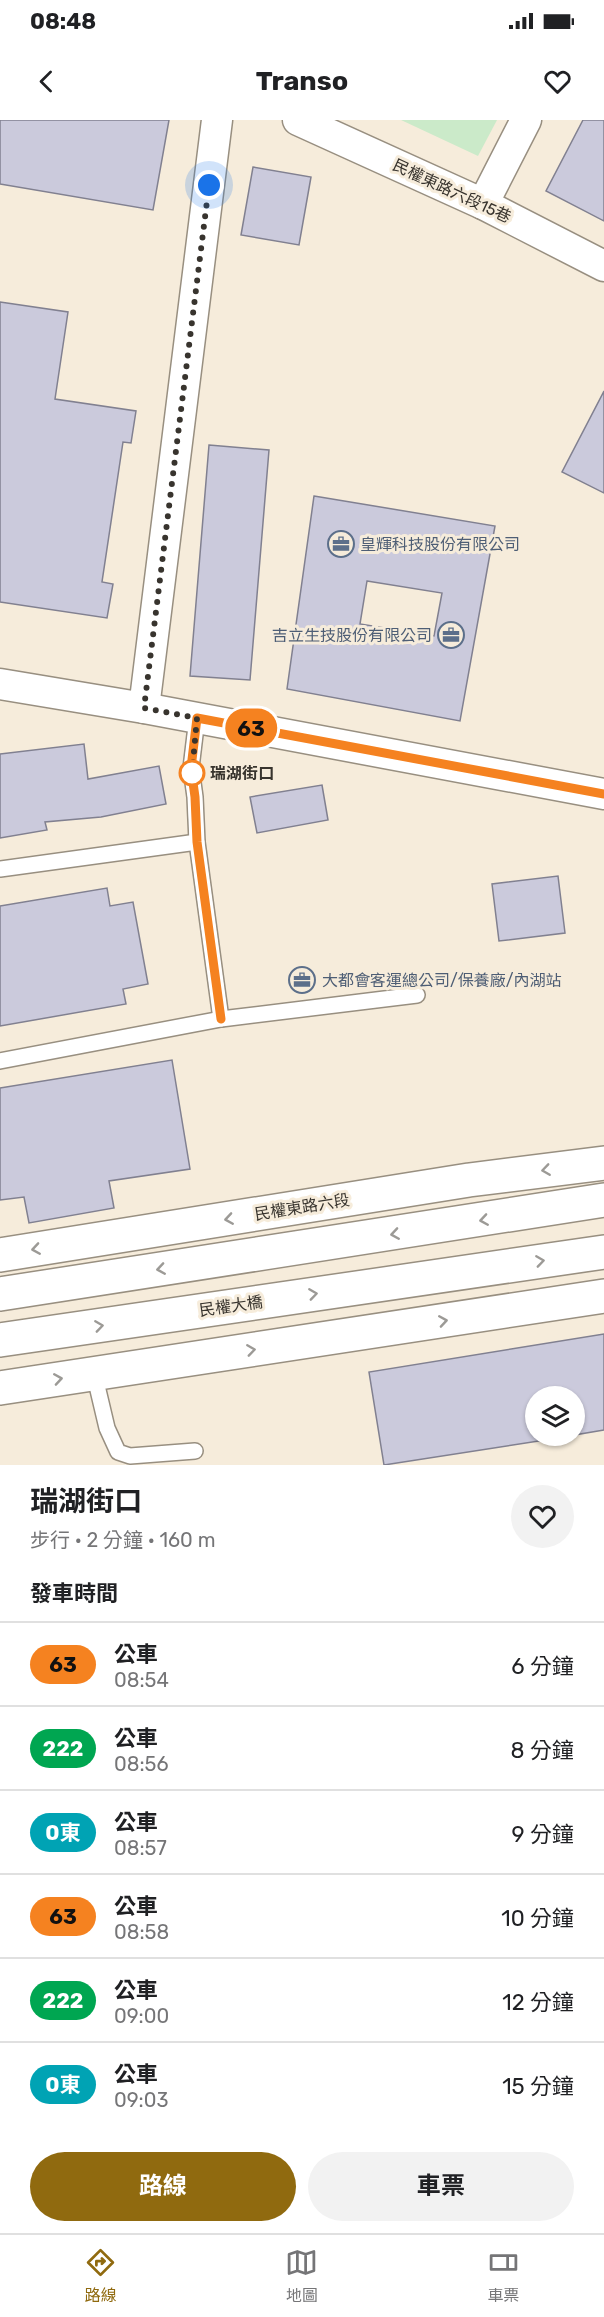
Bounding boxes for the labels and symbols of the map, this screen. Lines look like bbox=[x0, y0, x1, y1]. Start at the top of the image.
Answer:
street label: 民權東路六段15巷 bbox=[390, 155, 514, 227]
your location bbox=[194, 170, 224, 200]
office icon: 皇輝科技股份有限公司 bbox=[326, 529, 356, 559]
place label: 皇輝科技股份有限公司 bbox=[360, 535, 520, 554]
office icon: 吉立生技股份有限公司 bbox=[436, 620, 466, 650]
place label: 吉立生技股份有限公司 bbox=[272, 626, 432, 645]
line badge: 63 bbox=[224, 708, 278, 748]
marker: 瑞湖街口 bbox=[179, 760, 205, 786]
place label: 瑞湖街口 bbox=[210, 764, 274, 783]
office icon: 大都會客運總公司/保養廠/內湖站 bbox=[287, 965, 317, 995]
place label: 大都會客運總公司/保養廠/內湖站 bbox=[322, 971, 561, 990]
one-way arrow bbox=[541, 1164, 551, 1176]
street label: 民權東路六段 bbox=[253, 1190, 351, 1224]
one-way arrow bbox=[224, 1212, 233, 1224]
one-way arrow bbox=[479, 1213, 489, 1225]
one-way arrow bbox=[391, 1227, 400, 1239]
one-way arrow bbox=[32, 1243, 41, 1255]
one-way arrow bbox=[536, 1255, 545, 1267]
one-way arrow bbox=[156, 1263, 165, 1275]
one-way arrow bbox=[308, 1288, 318, 1300]
street label: 民權大橋 bbox=[198, 1292, 264, 1320]
one-way arrow bbox=[439, 1315, 448, 1327]
one-way arrow bbox=[95, 1320, 104, 1332]
one-way arrow bbox=[246, 1345, 255, 1357]
one-way arrow bbox=[53, 1373, 62, 1385]

